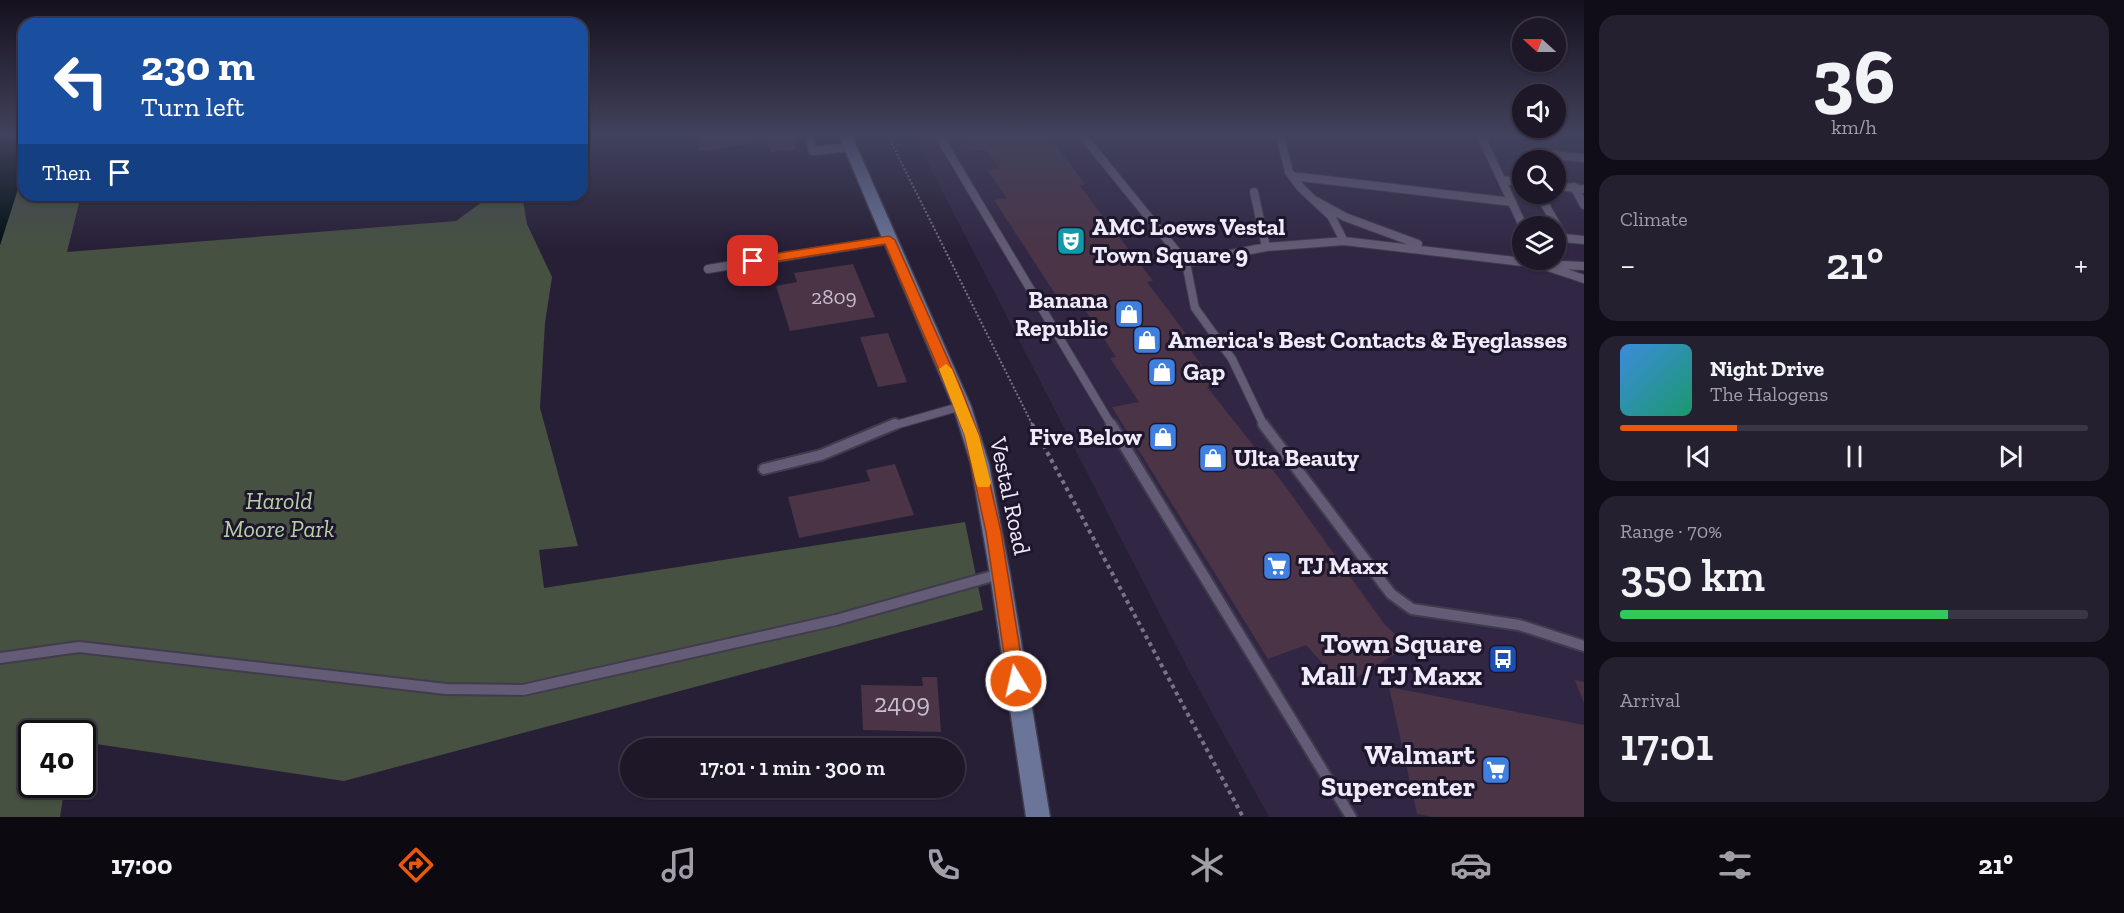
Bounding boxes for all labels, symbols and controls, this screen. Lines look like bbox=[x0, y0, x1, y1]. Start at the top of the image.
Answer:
north arrow bbox=[1512, 18, 1566, 72]
map controls bbox=[1512, 18, 1566, 270]
text: 36 bbox=[1812, 29, 1896, 123]
text: 230 m bbox=[141, 40, 255, 91]
icon: left bbox=[42, 42, 120, 120]
button: sound bbox=[1512, 84, 1566, 138]
text: Turn left bbox=[141, 91, 244, 123]
text: km/h bbox=[1831, 115, 1877, 139]
button: search bbox=[1512, 150, 1566, 204]
icon: arrive bbox=[103, 156, 136, 189]
text: Then bbox=[42, 159, 91, 186]
text: Climate bbox=[1620, 207, 1688, 231]
place label: AMC Loews Vestal Town Square 9 bbox=[1092, 212, 1286, 269]
button: layers bbox=[1512, 216, 1566, 270]
theatre icon: AMC Loews Vestal Town Square 9 bbox=[1055, 225, 1087, 257]
pin bbox=[727, 235, 778, 286]
text: 21° bbox=[1826, 237, 1884, 291]
icon: arrive bbox=[736, 244, 769, 277]
text: − bbox=[1620, 245, 1635, 284]
text: + bbox=[2074, 245, 2088, 284]
house number: 2809 bbox=[811, 284, 857, 309]
place label: Banana Republic bbox=[1015, 285, 1108, 342]
shop icon: Banana Republic bbox=[1113, 298, 1145, 330]
shop icon: America's Best Contacts & Eyeglasses bbox=[1131, 324, 1163, 356]
place label: America's Best Contacts & Eyeglasses bbox=[1168, 325, 1567, 354]
text: Night Drive bbox=[1710, 355, 1824, 382]
shop icon: Gap bbox=[1146, 356, 1178, 388]
place label: Gap bbox=[1183, 357, 1226, 386]
text: The Halogens bbox=[1710, 382, 1828, 406]
shop icon: Five Below bbox=[1147, 421, 1179, 453]
place label: Five Below bbox=[1029, 422, 1143, 451]
street label: Vestal Road bbox=[984, 433, 1037, 557]
icon: previous bbox=[1682, 440, 1715, 473]
icon: pause bbox=[1838, 440, 1871, 473]
icon: next bbox=[1994, 440, 2027, 473]
shop icon: Ulta Beauty bbox=[1197, 442, 1229, 474]
place label: Ulta Beauty bbox=[1234, 443, 1359, 472]
park label: Harold Moore Park bbox=[223, 486, 335, 543]
text: Range · 70% bbox=[1620, 519, 1722, 543]
text: 350 km bbox=[1620, 549, 1765, 603]
supermarket icon: TJ Maxx bbox=[1261, 550, 1293, 582]
place label: TJ Maxx bbox=[1298, 551, 1388, 580]
place label: Town Square Mall / TJ Maxx bbox=[1301, 627, 1482, 692]
bus stop icon: Town Square Mall / TJ Maxx bbox=[1487, 643, 1519, 675]
position arrow bbox=[984, 649, 1048, 713]
house number: 2409 bbox=[874, 687, 930, 719]
text: Arrival bbox=[1620, 688, 1680, 712]
text: 17:01 bbox=[1620, 718, 1713, 772]
speed limit sign: 40 bbox=[18, 720, 96, 798]
place label: Walmart Supercenter bbox=[1321, 738, 1476, 803]
text: 17:01 · 1 min · 300 m bbox=[700, 754, 885, 781]
supermarket icon: Walmart Supercenter bbox=[1480, 754, 1512, 786]
icon: directions bbox=[395, 844, 437, 886]
icon: music bbox=[658, 844, 700, 886]
icon: phone bbox=[922, 844, 964, 886]
icon: climate bbox=[1186, 844, 1228, 886]
icon: car bbox=[1450, 844, 1492, 886]
icon: filters bbox=[1714, 844, 1756, 886]
text: 17:00 bbox=[111, 849, 173, 881]
text: 21° bbox=[1978, 849, 2013, 881]

